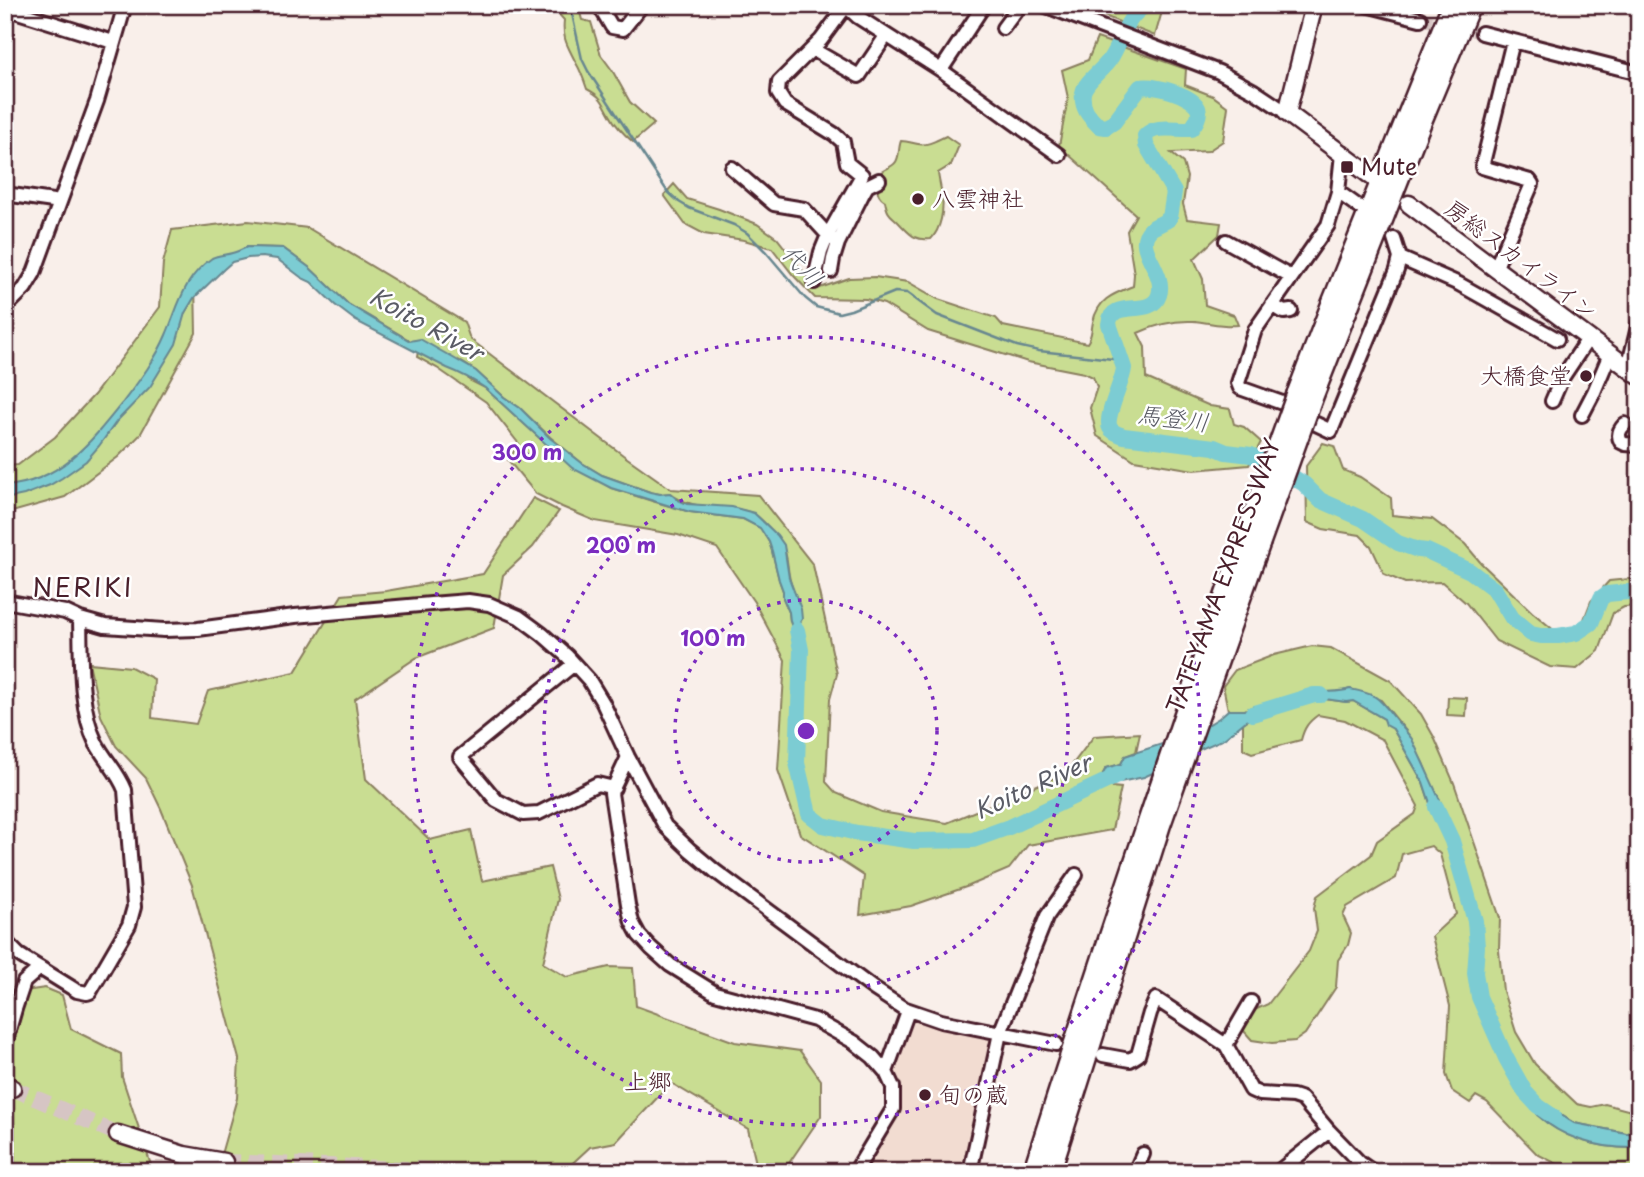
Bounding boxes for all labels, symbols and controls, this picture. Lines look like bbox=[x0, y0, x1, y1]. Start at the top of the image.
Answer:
place label: Mute bbox=[1361, 148, 1417, 183]
marker: Mute bbox=[1339, 159, 1355, 175]
place label: 八雲神社 bbox=[932, 180, 1024, 215]
street label: 房総スカイライン bbox=[1438, 190, 1606, 328]
marker: 八雲神社 bbox=[910, 191, 926, 207]
water label: 代川 bbox=[774, 235, 833, 294]
water label: Koito River bbox=[364, 277, 493, 371]
place label: 大橋食堂 bbox=[1480, 357, 1572, 392]
marker: 大橋食堂 bbox=[1578, 368, 1594, 384]
water label: 馬登川 bbox=[1135, 395, 1211, 439]
street label: TATEYAMA EXPRESSWAY bbox=[1157, 433, 1289, 718]
text: 300 m bbox=[492, 435, 562, 467]
text: 200 m bbox=[586, 528, 656, 560]
district label: NERIKI bbox=[32, 567, 134, 606]
text: 100 m bbox=[680, 621, 746, 653]
centre of rings bbox=[794, 719, 818, 743]
water label: Koito River bbox=[968, 742, 1099, 827]
district label: 上郷 bbox=[624, 1062, 672, 1098]
place label: 旬の蔵 bbox=[939, 1076, 1008, 1111]
marker: 旬の蔵 bbox=[917, 1087, 933, 1103]

